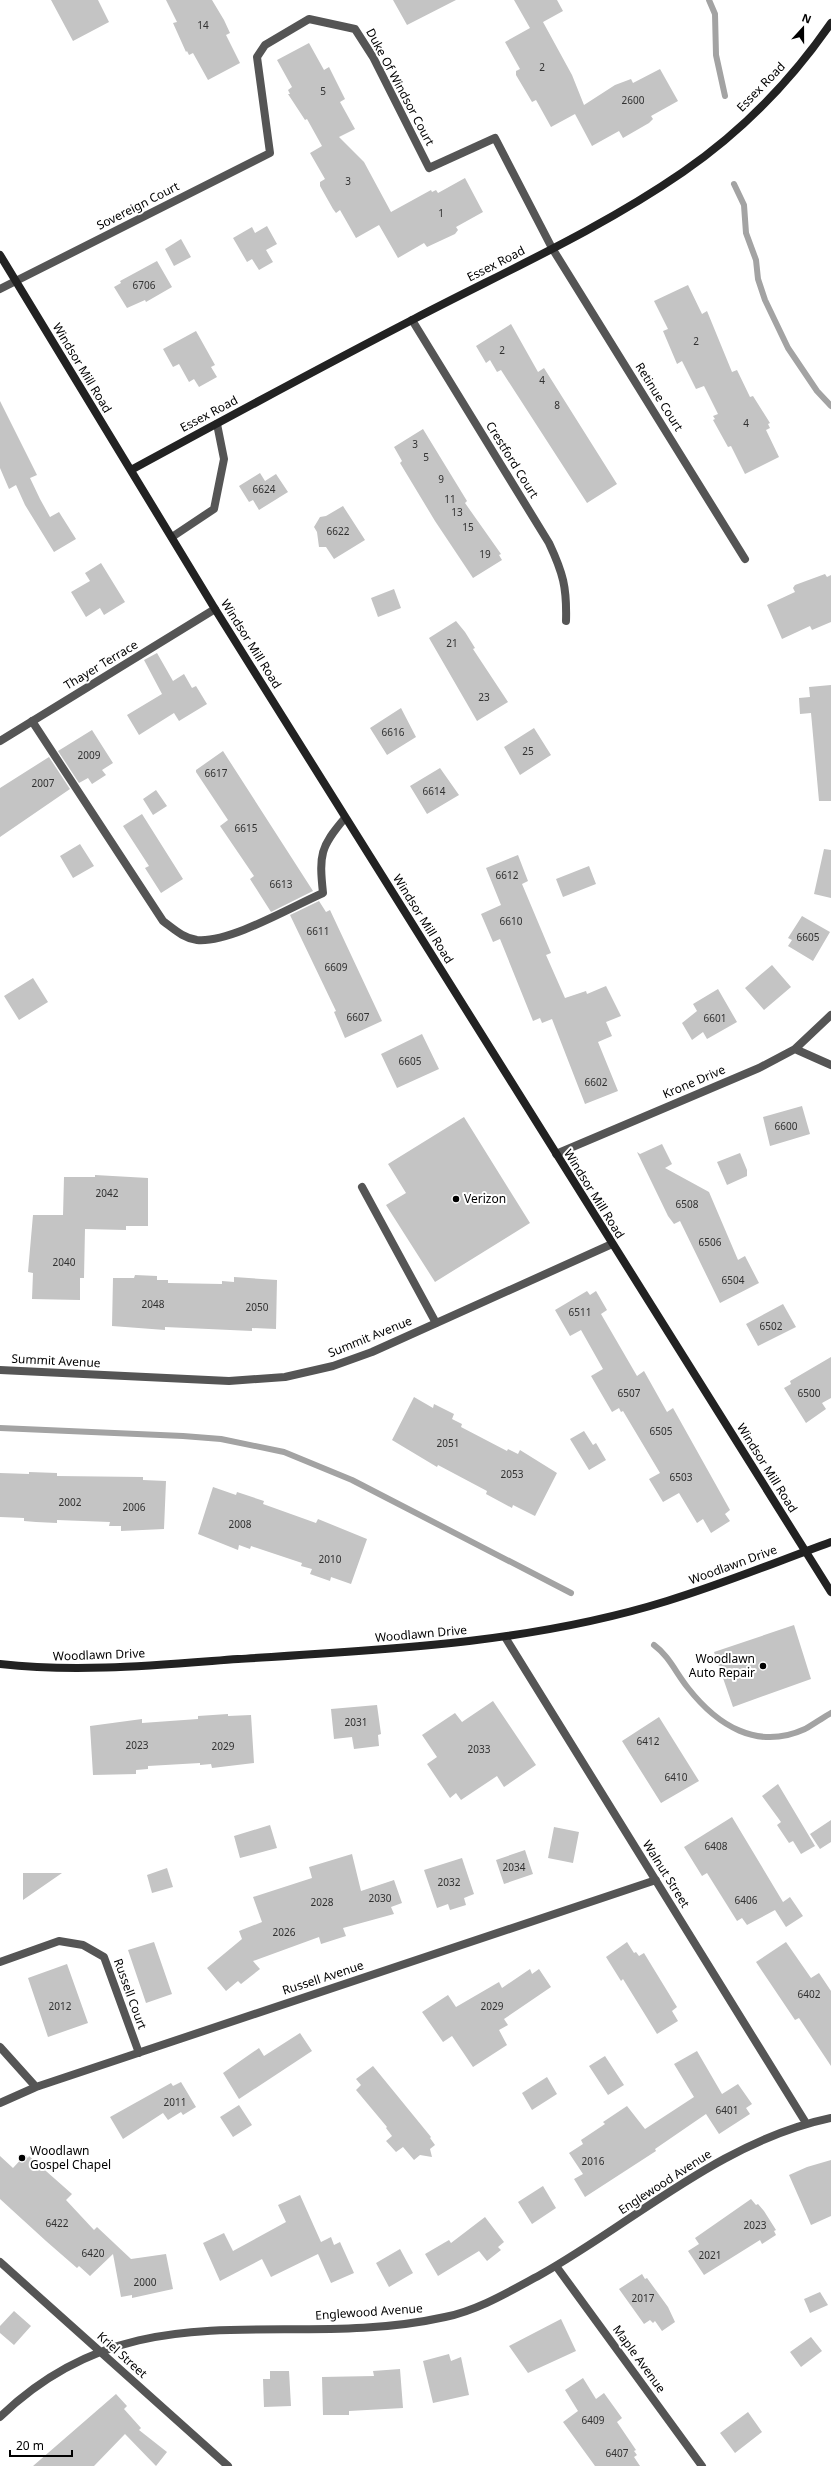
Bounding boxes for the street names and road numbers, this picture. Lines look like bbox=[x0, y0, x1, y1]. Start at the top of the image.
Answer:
street label: Duke Of Windsor Court bbox=[362, 25, 439, 149]
street label: Essex Road bbox=[733, 58, 789, 115]
street label: Sovereign Court bbox=[94, 177, 183, 234]
street label: Essex Road bbox=[464, 242, 528, 285]
street label: Windsor Mill Road bbox=[49, 320, 116, 416]
street label: Retinue Court bbox=[632, 359, 688, 435]
street label: Essex Road bbox=[177, 391, 241, 436]
street label: Crestford Court bbox=[482, 418, 543, 502]
street label: Windsor Mill Road bbox=[217, 596, 286, 692]
street label: Thayer Terrace bbox=[61, 636, 141, 693]
street label: Windsor Mill Road bbox=[389, 871, 458, 967]
street label: Krone Drive bbox=[660, 1061, 728, 1102]
street label: Windsor Mill Road bbox=[560, 1146, 629, 1242]
street label: Summit Avenue bbox=[325, 1312, 415, 1361]
street label: Summit Avenue bbox=[11, 1350, 101, 1371]
street label: Windsor Mill Road bbox=[733, 1420, 802, 1516]
street label: Woodlawn Drive bbox=[687, 1541, 779, 1588]
street label: Woodlawn Drive bbox=[374, 1621, 468, 1646]
street label: Woodlawn Drive bbox=[53, 1644, 146, 1665]
street label: Walnut Street bbox=[639, 1837, 694, 1911]
street label: Russell Court bbox=[110, 1956, 151, 2032]
street label: Russell Avenue bbox=[280, 1956, 366, 1999]
street label: Englewood Avenue bbox=[615, 2145, 715, 2218]
street label: Englewood Avenue bbox=[315, 2299, 423, 2324]
street label: Maple Avenue bbox=[609, 2321, 670, 2396]
street label: Kriel Street bbox=[94, 2328, 152, 2382]

